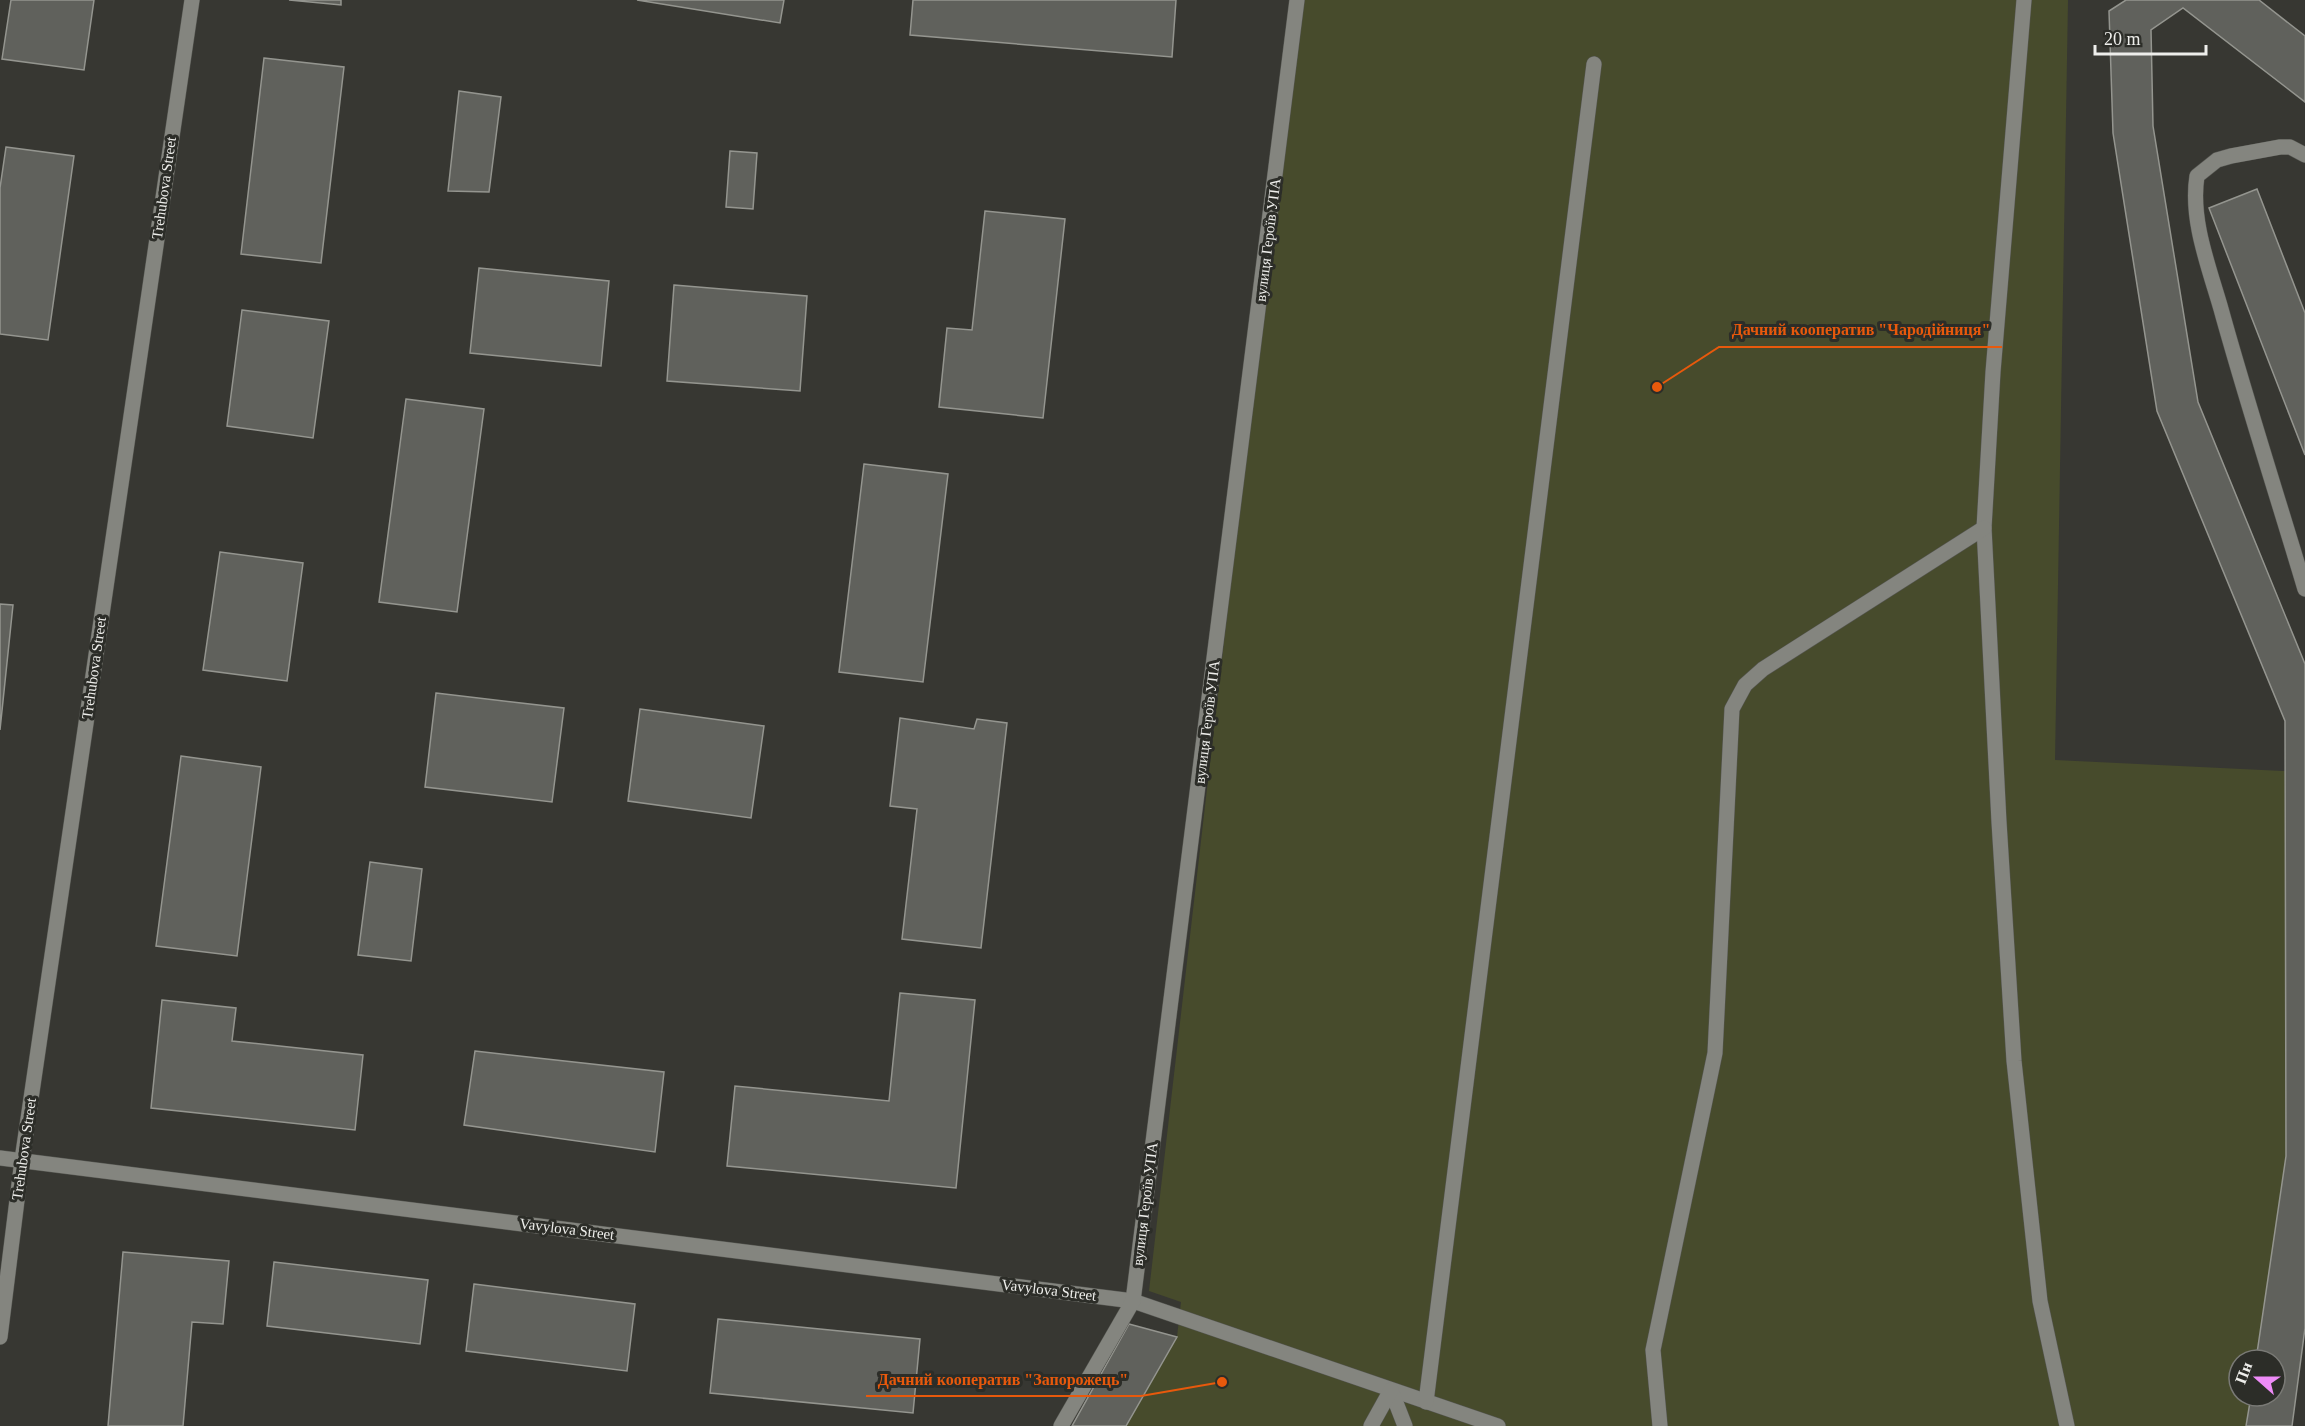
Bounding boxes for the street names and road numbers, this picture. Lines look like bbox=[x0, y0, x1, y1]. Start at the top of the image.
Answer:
street label: Trehubova Street bbox=[149, 135, 179, 240]
street label: вулиця Героїв УПА bbox=[1252, 177, 1284, 303]
street label: Trehubova Street bbox=[79, 615, 109, 720]
street label: вулиця Героїв УПА bbox=[1191, 659, 1223, 785]
street label: Trehubova Street bbox=[9, 1096, 39, 1201]
street label: вулиця Героїв УПА bbox=[1129, 1141, 1161, 1267]
street label: Vavylova Street bbox=[519, 1215, 616, 1243]
street label: Vavylova Street bbox=[1001, 1276, 1098, 1304]

